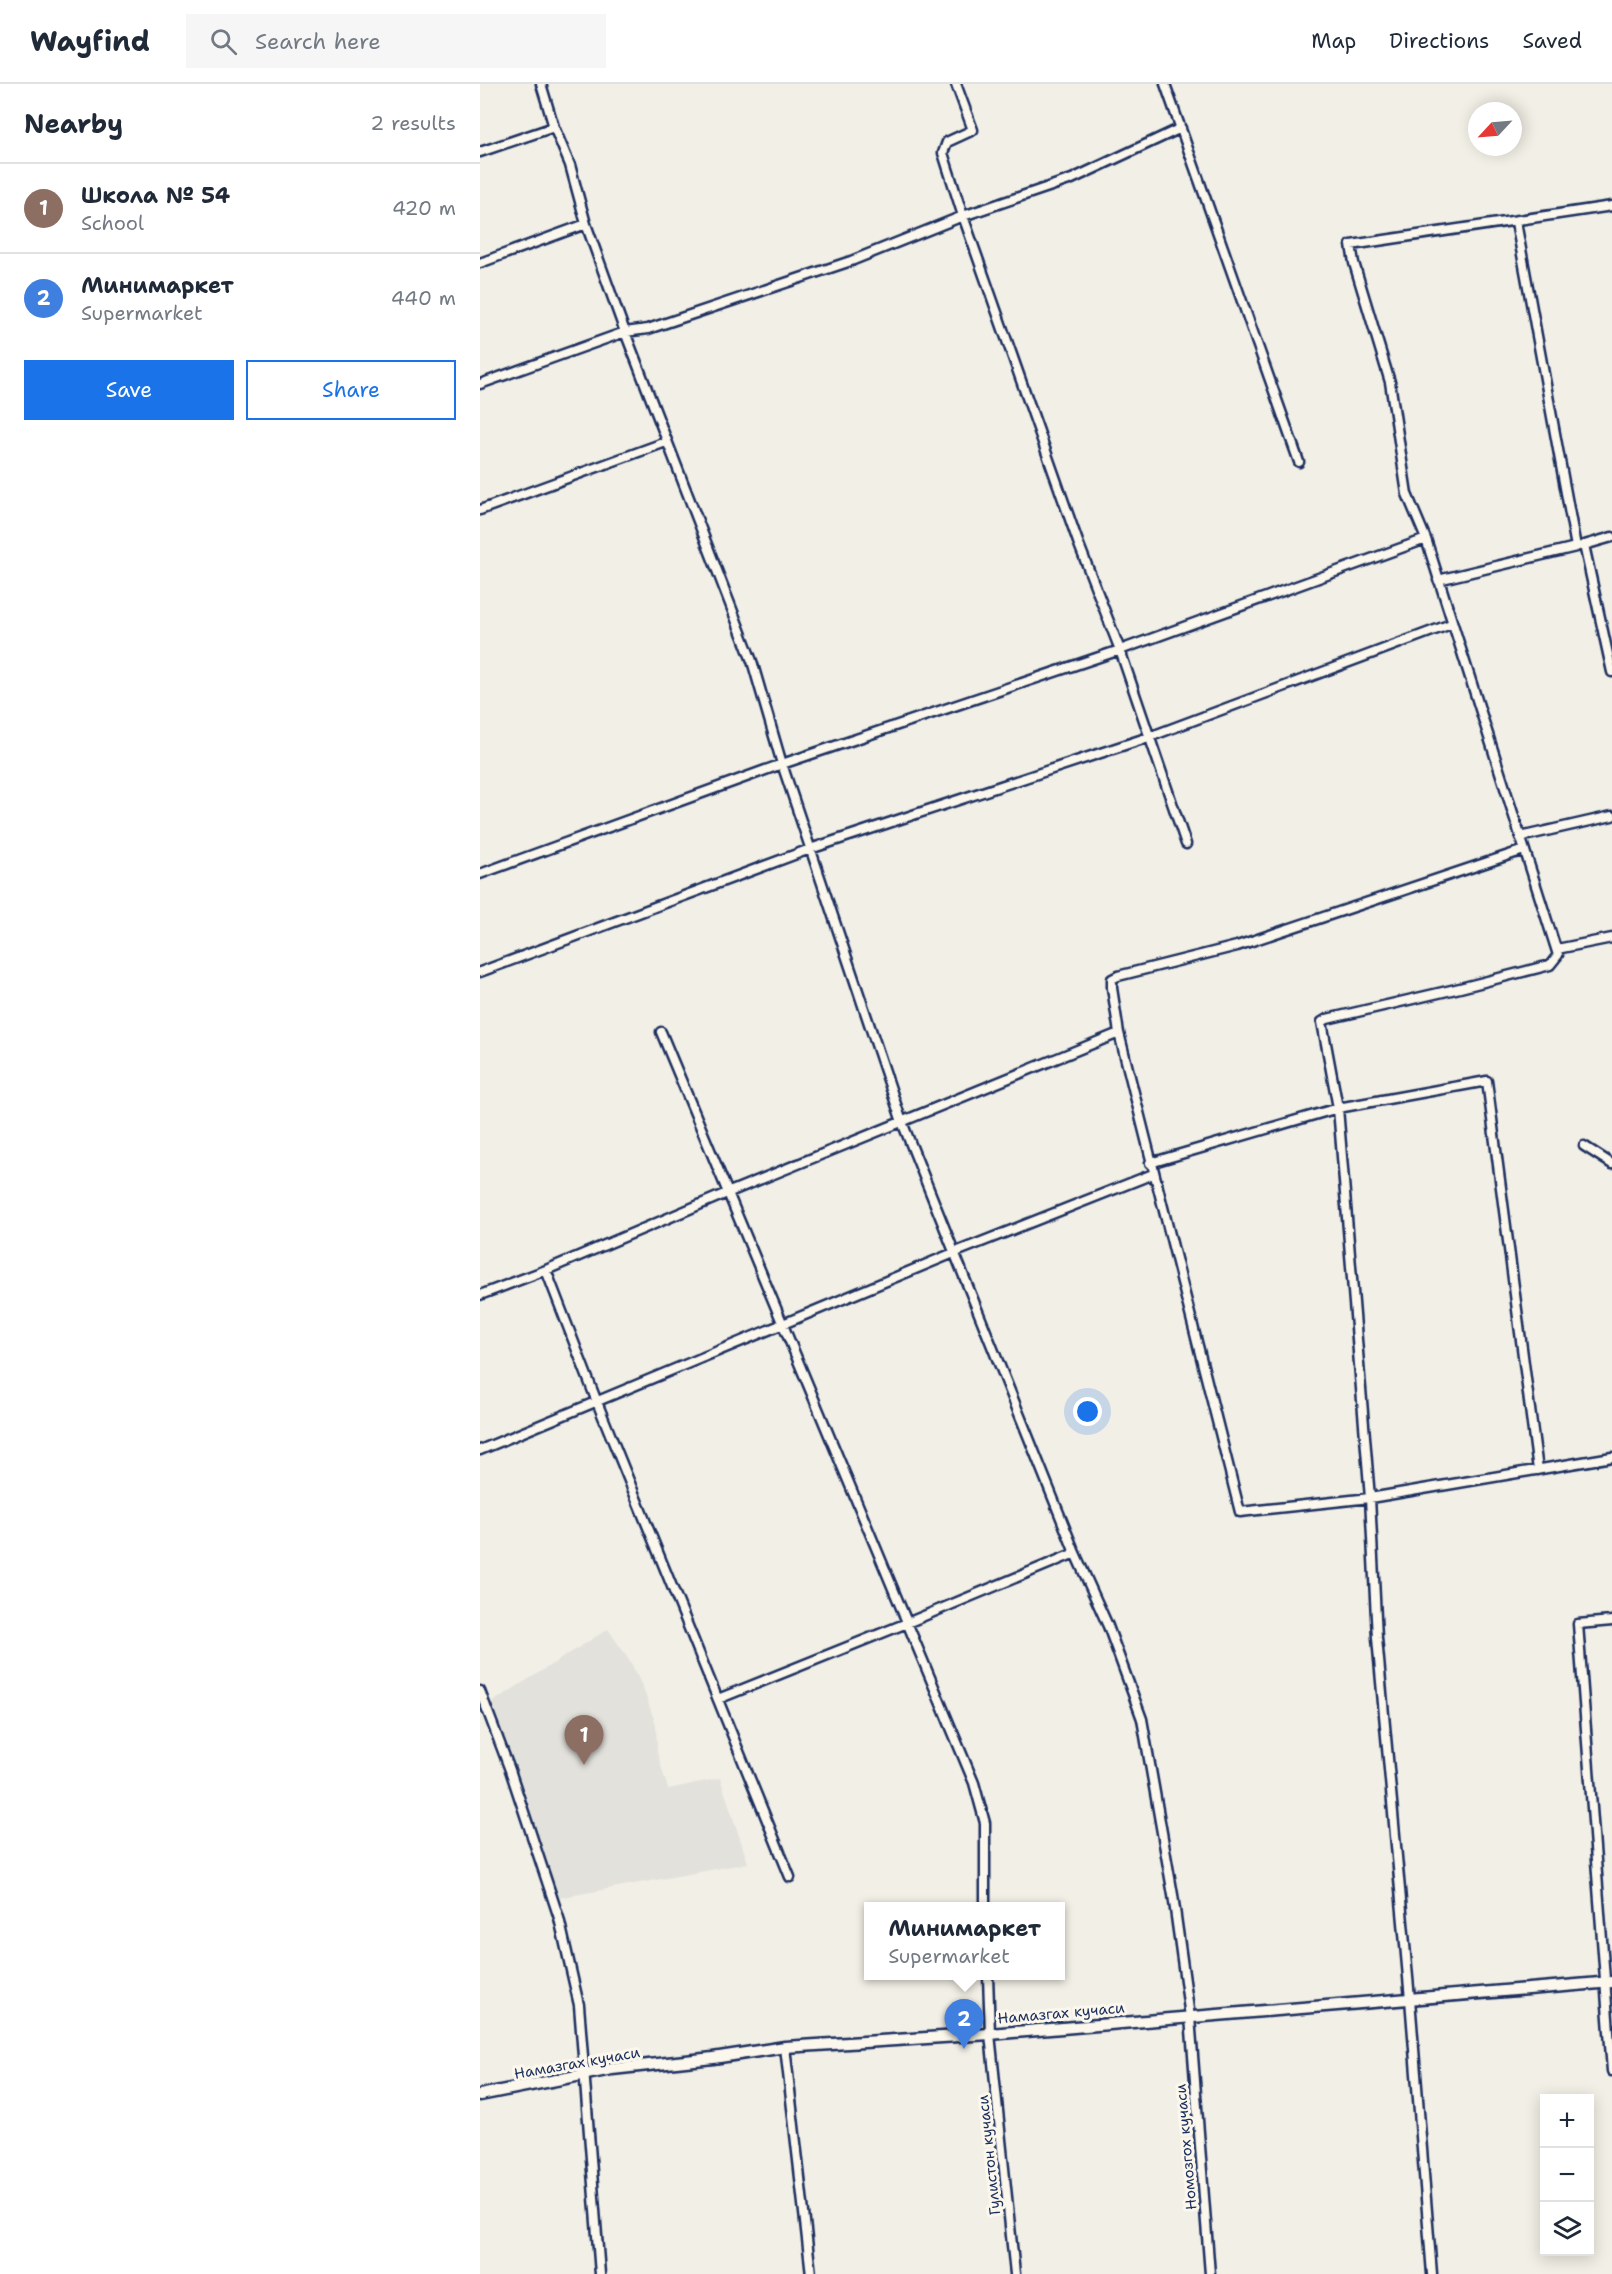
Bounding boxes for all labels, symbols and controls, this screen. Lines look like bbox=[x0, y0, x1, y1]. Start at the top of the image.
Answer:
search box bbox=[186, 14, 606, 68]
text: Wayfind bbox=[30, 22, 150, 60]
icon: search bbox=[207, 25, 240, 58]
text: Search here bbox=[255, 27, 381, 56]
text: Map bbox=[1311, 27, 1356, 55]
text: Directions bbox=[1389, 27, 1489, 55]
text: Saved bbox=[1522, 27, 1582, 55]
north arrow bbox=[1468, 102, 1522, 156]
text: Nearby bbox=[24, 106, 123, 141]
text: 2 results bbox=[370, 110, 456, 136]
text: Школа № 54 bbox=[81, 181, 230, 210]
text: 1 bbox=[39, 195, 48, 221]
text: 420 m bbox=[392, 195, 456, 221]
text: School bbox=[81, 210, 144, 236]
text: Минимаркет bbox=[81, 271, 234, 300]
text: 2 bbox=[37, 285, 51, 311]
text: 440 m bbox=[391, 285, 456, 311]
text: Supermarket bbox=[81, 300, 203, 326]
button: Save bbox=[24, 360, 234, 420]
button: Share bbox=[246, 360, 456, 420]
your location bbox=[1073, 1397, 1102, 1426]
pin: 1 bbox=[564, 1716, 604, 1765]
popup bbox=[864, 1902, 1065, 1980]
text: Минимаркет bbox=[888, 1914, 1041, 1943]
text: Supermarket bbox=[888, 1943, 1010, 1969]
street label: Намазгах кучаси bbox=[997, 1997, 1126, 2029]
pin: 2 bbox=[944, 2000, 984, 2049]
street label: Намазгах кучаси bbox=[513, 2042, 642, 2084]
street label: Номозгох кучаси bbox=[1171, 2083, 1201, 2211]
street label: Гулистон кучаси bbox=[973, 2094, 1005, 2216]
map controls bbox=[1540, 2094, 1594, 2256]
button: + bbox=[1540, 2094, 1594, 2148]
button: − bbox=[1540, 2148, 1594, 2202]
button: layers bbox=[1540, 2202, 1594, 2256]

